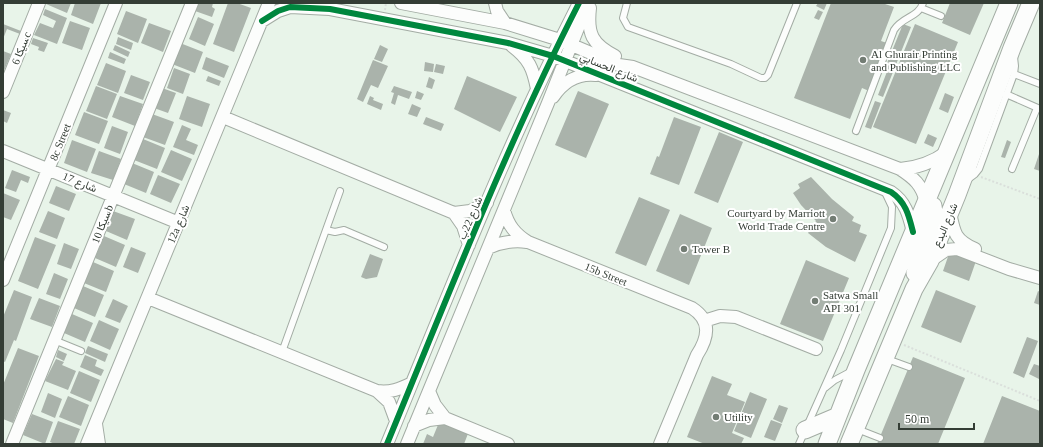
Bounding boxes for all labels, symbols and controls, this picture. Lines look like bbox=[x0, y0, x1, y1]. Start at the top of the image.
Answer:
street label: سيكا 6c bbox=[9, 30, 34, 67]
place label: Al Ghurair Printing and Publishing LLC bbox=[871, 48, 960, 73]
street label: شارع الحسابي bbox=[577, 50, 640, 88]
marker: Al Ghurair Printing and Publishing LLC bbox=[858, 55, 868, 65]
street label: 8c Street bbox=[47, 122, 73, 162]
street label: شارع 17 bbox=[60, 170, 99, 196]
street label: شارع 22ب bbox=[456, 194, 486, 242]
street label: شارع البدع bbox=[930, 201, 962, 250]
street label: سيكا 10b bbox=[89, 203, 116, 245]
street label: 12a شارع bbox=[165, 203, 193, 246]
place label: Courtyard by Marriott World Trade Centre bbox=[727, 207, 825, 232]
marker: Courtyard by Marriott World Trade Centre bbox=[828, 214, 838, 224]
place label: Tower B bbox=[692, 243, 730, 255]
marker: Tower B bbox=[679, 244, 689, 254]
street label: 15b Street bbox=[583, 260, 629, 288]
place label: Satwa Small API 301 bbox=[823, 289, 878, 314]
marker: Satwa Small API 301 bbox=[810, 296, 820, 306]
scale bar bbox=[899, 405, 974, 431]
place label: Utility bbox=[724, 411, 753, 423]
marker: Utility bbox=[711, 412, 721, 422]
text: 50 m bbox=[905, 412, 930, 426]

